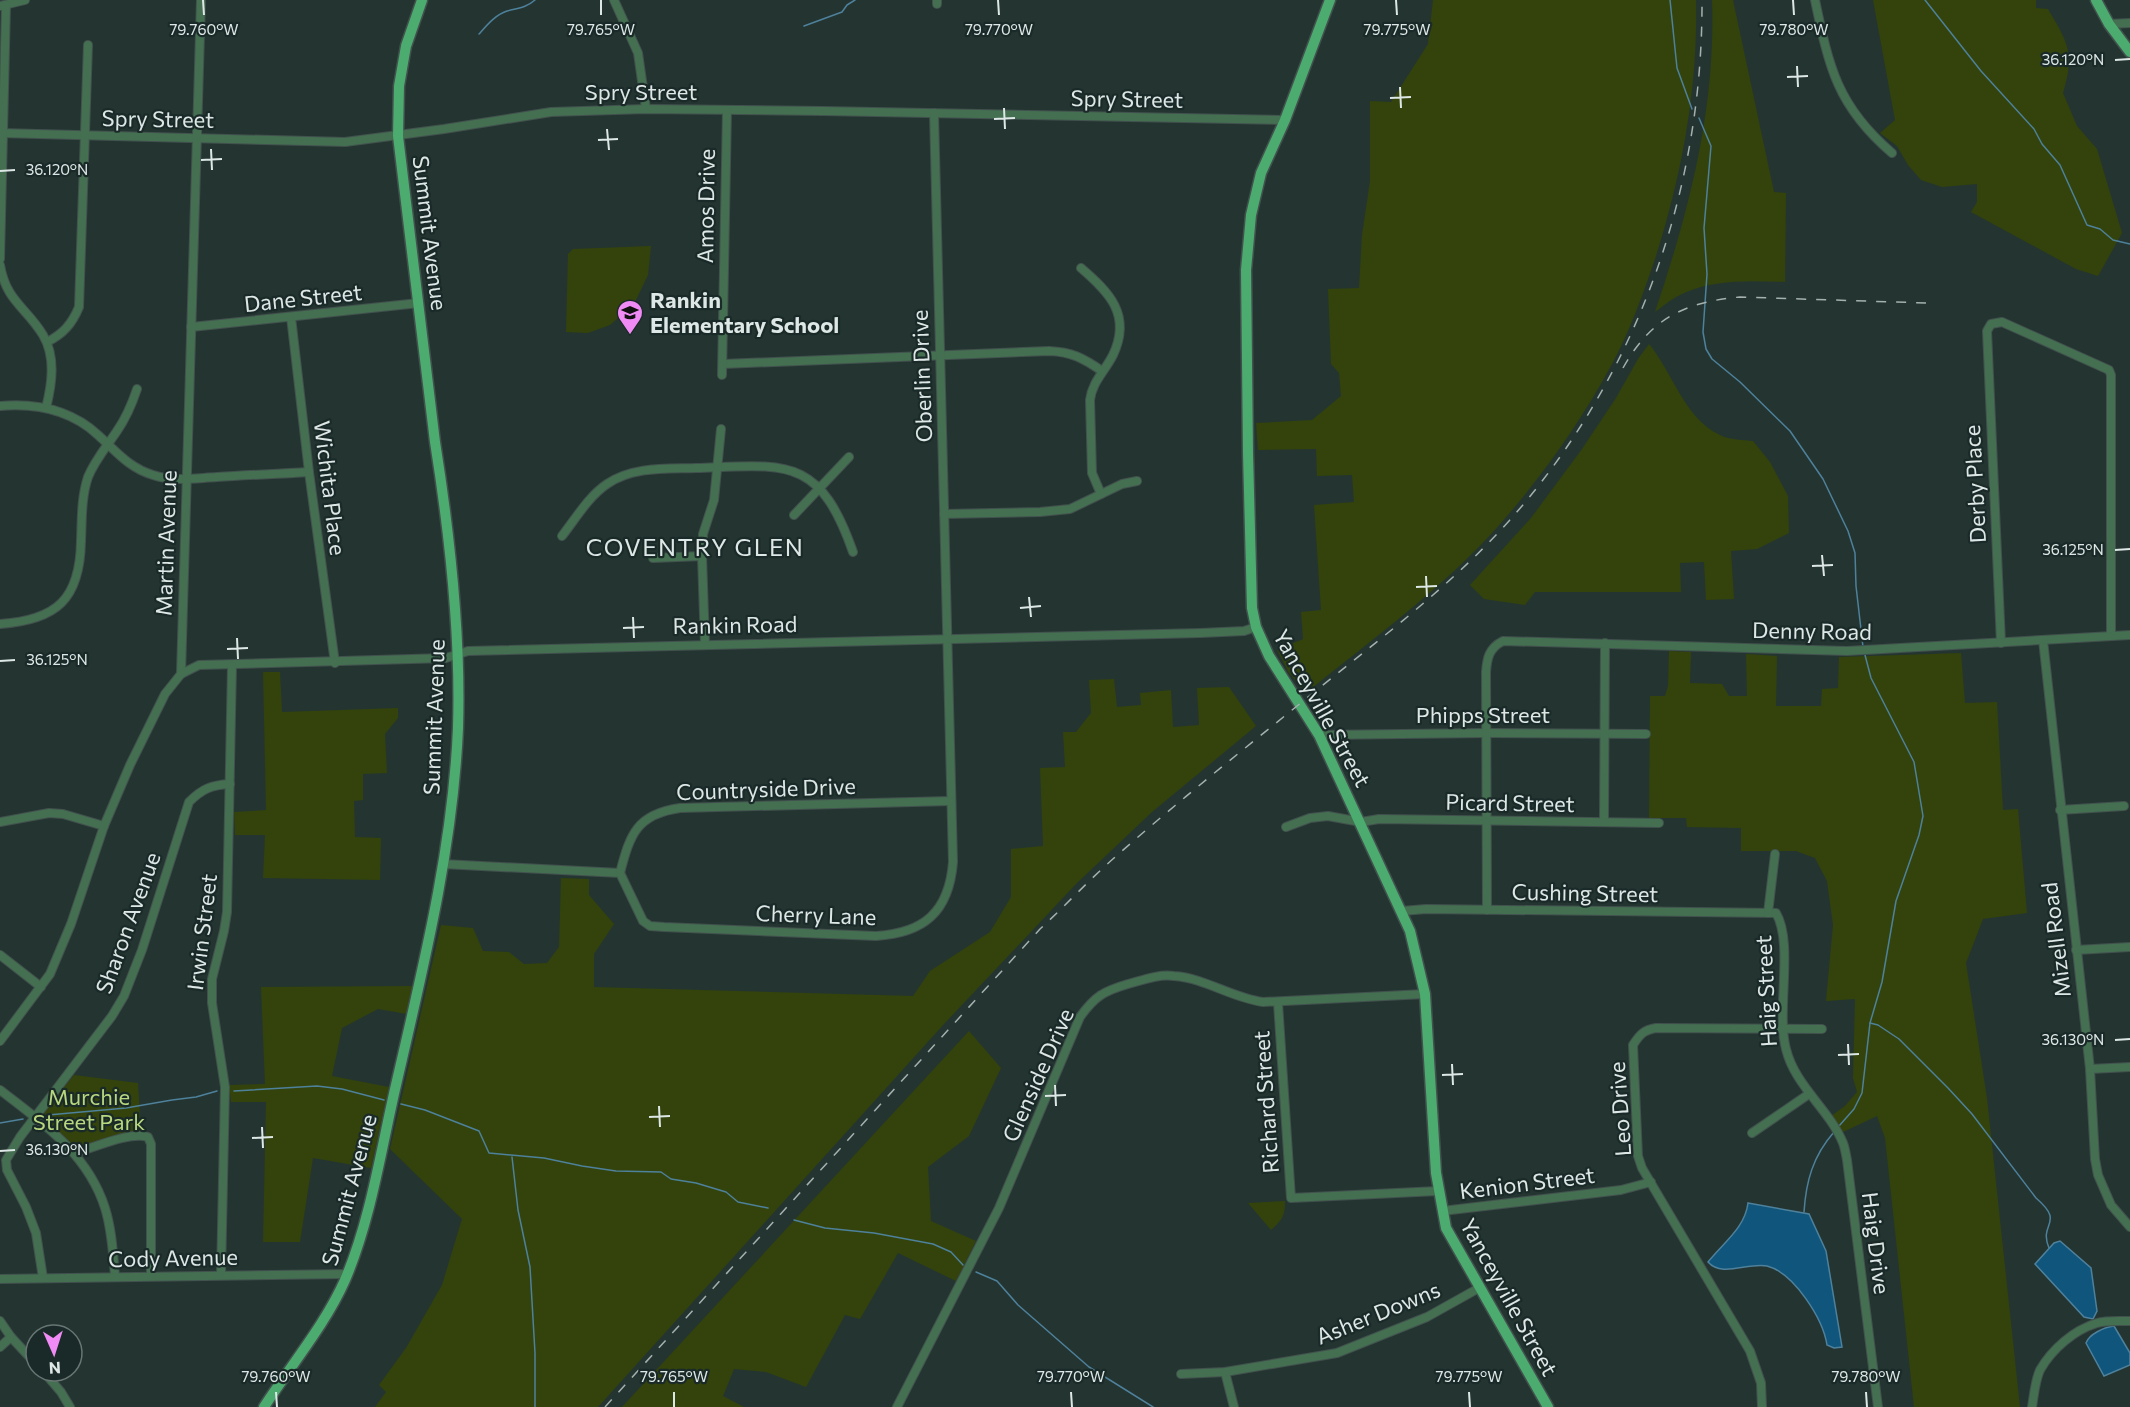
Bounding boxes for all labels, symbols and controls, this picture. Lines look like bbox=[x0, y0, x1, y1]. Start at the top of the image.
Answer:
text: 79.760°W bbox=[169, 20, 239, 38]
text: 79.765°W bbox=[567, 20, 635, 38]
text: 79.770°W bbox=[965, 20, 1033, 38]
text: 79.775°W bbox=[1364, 20, 1430, 38]
text: 79.780°W bbox=[1759, 20, 1829, 38]
text: 36.120°N bbox=[2042, 50, 2104, 68]
street label: Spry Street bbox=[585, 78, 697, 105]
street label: Spry Street bbox=[1071, 84, 1183, 113]
street label: Spry Street bbox=[102, 104, 214, 133]
street label: Amos Drive bbox=[691, 148, 720, 264]
street label: Summit Avenue bbox=[408, 154, 453, 312]
text: 36.120°N bbox=[26, 160, 88, 178]
street label: Dane Street bbox=[243, 278, 363, 317]
place label: Rankin Elementary School bbox=[650, 286, 839, 338]
school or university icon: Rankin Elementary School bbox=[615, 298, 645, 336]
street label: Oberlin Drive bbox=[906, 309, 937, 443]
street label: Wichita Place bbox=[309, 419, 352, 557]
street label: Derby Place bbox=[1958, 424, 1991, 544]
street label: Martin Avenue bbox=[149, 470, 182, 616]
district label: COVENTRY GLEN bbox=[586, 532, 804, 561]
text: 36.125°N bbox=[2042, 540, 2104, 558]
street label: Rankin Road bbox=[672, 610, 798, 639]
street label: Denny Road bbox=[1752, 616, 1872, 645]
street label: Yanceyville Street bbox=[1268, 624, 1377, 791]
street label: Summit Avenue bbox=[417, 639, 450, 795]
text: 36.125°N bbox=[26, 650, 88, 668]
street label: Phipps Street bbox=[1416, 701, 1550, 728]
street label: Countryside Drive bbox=[676, 772, 856, 805]
street label: Picard Street bbox=[1445, 788, 1575, 817]
street label: Sharon Avenue bbox=[89, 848, 166, 997]
street label: Irwin Street bbox=[181, 872, 222, 992]
street label: Cushing Street bbox=[1512, 878, 1659, 907]
street label: Mizell Road bbox=[2035, 881, 2076, 999]
street label: Cherry Lane bbox=[755, 899, 877, 930]
street label: Haig Street bbox=[1749, 934, 1782, 1048]
street label: Glenside Drive bbox=[996, 1004, 1079, 1146]
street label: Richard Street bbox=[1247, 1030, 1284, 1174]
text: 36.130°N bbox=[2042, 1030, 2104, 1048]
street label: Leo Drive bbox=[1603, 1061, 1636, 1157]
park label: Murchie Street Park bbox=[33, 1083, 145, 1135]
street label: Summit Avenue bbox=[315, 1111, 382, 1269]
text: 36.130°N bbox=[26, 1140, 88, 1158]
street label: Kenion Street bbox=[1458, 1161, 1596, 1204]
street label: Haig Drive bbox=[1857, 1190, 1896, 1296]
street label: Yanceyville Street bbox=[1455, 1213, 1564, 1380]
street label: Cody Avenue bbox=[108, 1243, 238, 1272]
street label: Asher Downs bbox=[1312, 1275, 1444, 1350]
north arrow bbox=[24, 1323, 84, 1383]
text: N bbox=[48, 1359, 61, 1378]
text: 79.760°W bbox=[241, 1367, 311, 1385]
text: 79.765°W bbox=[640, 1367, 708, 1385]
text: 79.770°W bbox=[1037, 1367, 1105, 1385]
text: 79.775°W bbox=[1436, 1367, 1502, 1385]
text: 79.780°W bbox=[1831, 1367, 1901, 1385]

